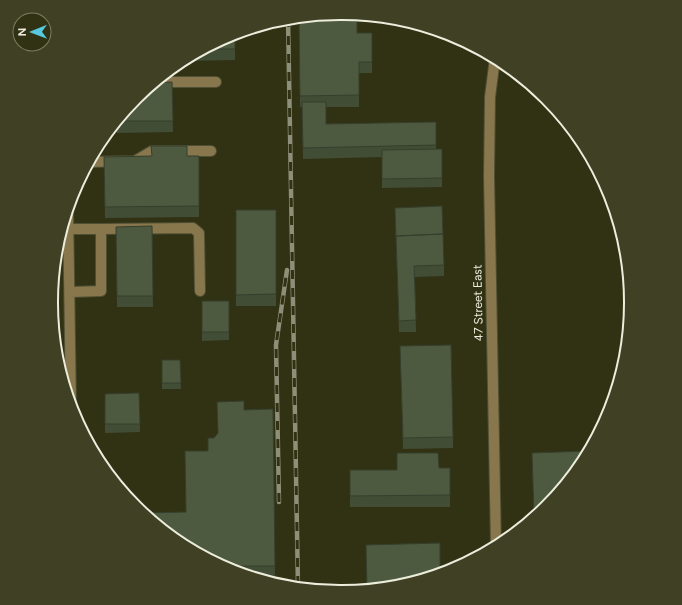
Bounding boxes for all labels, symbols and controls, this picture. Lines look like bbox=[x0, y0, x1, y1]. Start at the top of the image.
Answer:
north arrow bbox=[12, 12, 52, 52]
text: N bbox=[16, 28, 29, 37]
street label: 47 Street East bbox=[470, 264, 486, 342]

